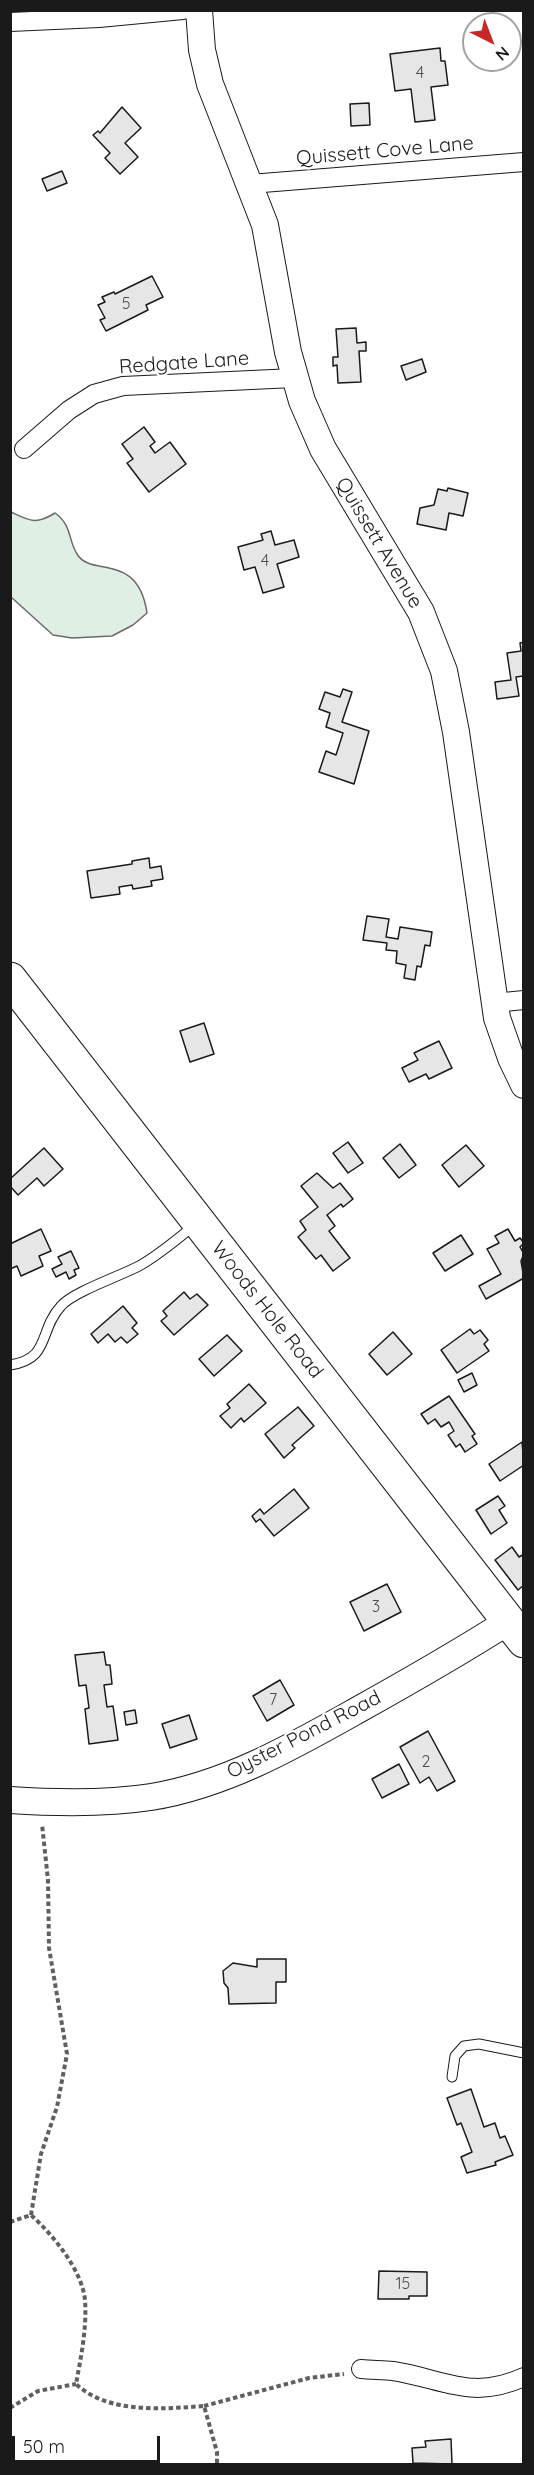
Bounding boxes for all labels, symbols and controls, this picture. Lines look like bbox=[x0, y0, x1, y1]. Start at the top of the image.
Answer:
north arrow bbox=[462, 12, 522, 72]
text: N bbox=[492, 43, 514, 65]
house number: 4 bbox=[416, 63, 424, 83]
street label: Quissett Cove Lane bbox=[295, 131, 475, 171]
house number: 5 bbox=[122, 294, 130, 314]
street label: Redgate Lane bbox=[118, 346, 250, 380]
street label: Quissett Avenue bbox=[330, 473, 428, 613]
house number: 4 bbox=[261, 551, 269, 571]
street label: Woods Hole Road bbox=[206, 1237, 328, 1383]
house number: 3 bbox=[372, 1597, 380, 1617]
street label: Oyster Pond Road bbox=[223, 1686, 385, 1784]
house number: 7 bbox=[269, 1690, 277, 1710]
house number: 2 bbox=[422, 1752, 430, 1772]
house number: 15 bbox=[396, 2274, 410, 2294]
scale bar bbox=[15, 2424, 164, 2462]
text: 50 m bbox=[23, 2435, 65, 2458]

